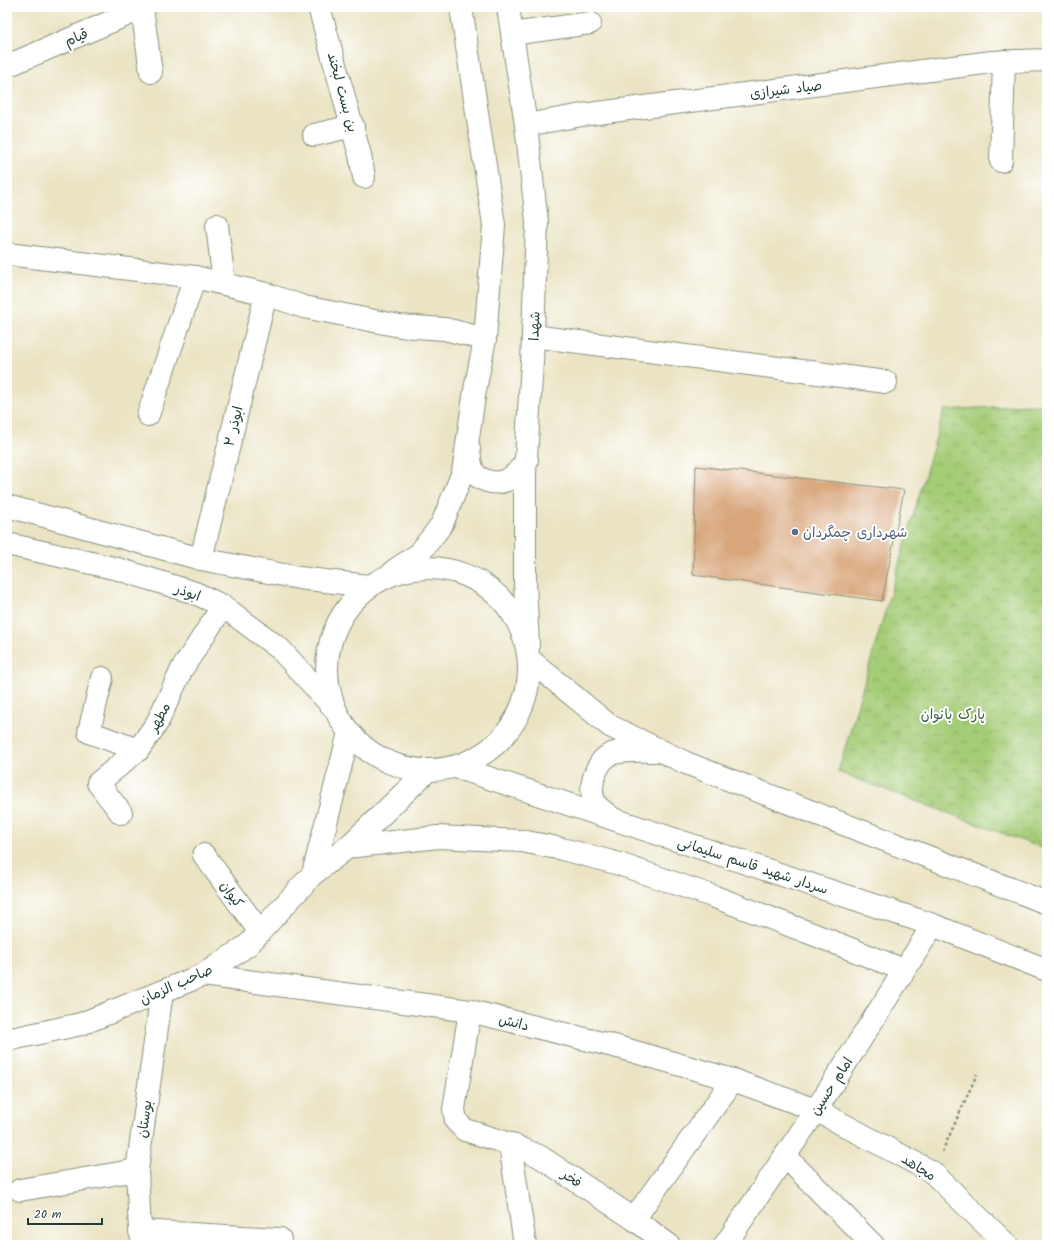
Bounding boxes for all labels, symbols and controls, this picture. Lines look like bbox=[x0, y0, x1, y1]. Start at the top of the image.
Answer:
street label: قیام bbox=[61, 23, 92, 53]
street label: بن بست لبخند bbox=[321, 50, 363, 135]
street label: صیاد شیرازی bbox=[749, 75, 824, 105]
street label: شهدا bbox=[523, 311, 547, 341]
street label: ابوذر ۲ bbox=[218, 404, 250, 449]
place label: شهرداری چمگردان bbox=[803, 522, 907, 544]
marker: شهرداری چمگردان bbox=[790, 527, 800, 537]
street label: ابوذر bbox=[171, 578, 204, 608]
street label: مطهر bbox=[143, 699, 177, 737]
park label: پارک بانوان bbox=[921, 704, 985, 726]
street label: سردار شهید قاسم سلیمانی bbox=[674, 831, 831, 901]
street label: کیوان bbox=[214, 876, 249, 913]
street label: صاحب الزمان bbox=[136, 959, 216, 1011]
street label: دانش bbox=[496, 1009, 531, 1037]
street label: امام حسین bbox=[805, 1053, 859, 1120]
street label: بوستان bbox=[131, 1099, 159, 1140]
street label: مجاهد bbox=[897, 1149, 940, 1187]
street label: فخر bbox=[556, 1163, 586, 1194]
scale bar bbox=[28, 1200, 102, 1226]
text: 20 m bbox=[34, 1205, 62, 1224]

